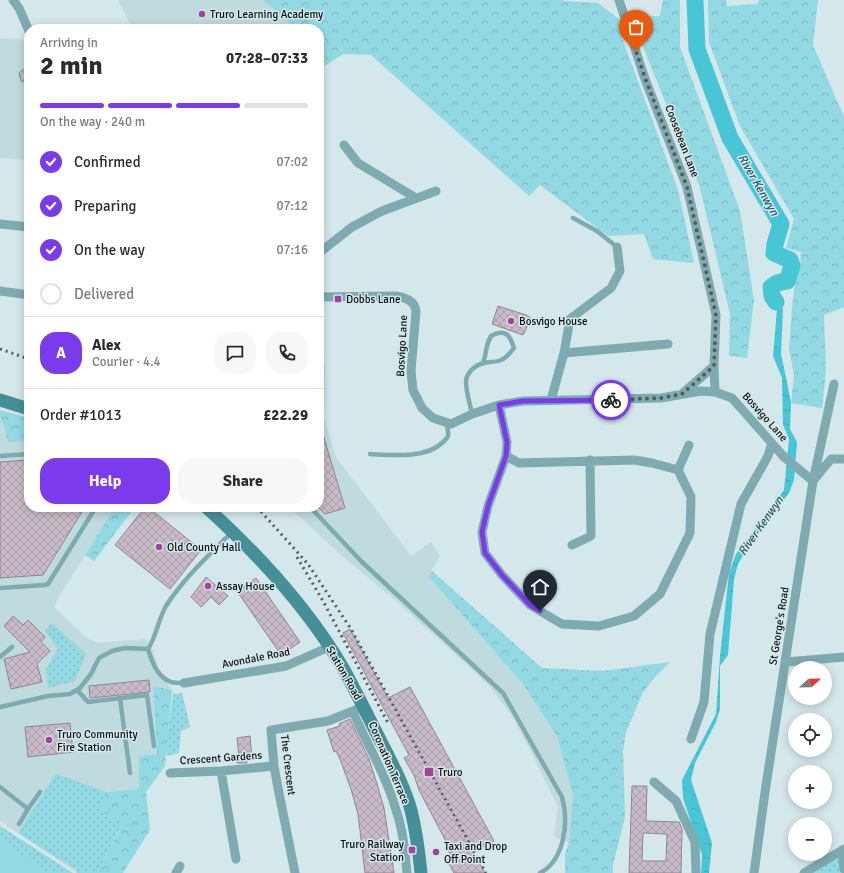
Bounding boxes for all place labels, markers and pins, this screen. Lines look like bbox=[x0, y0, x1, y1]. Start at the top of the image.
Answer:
place label: Truro Learning Academy bbox=[210, 8, 324, 21]
marker: Truro Learning Academy bbox=[197, 9, 207, 19]
pin bbox=[619, 10, 653, 51]
place label: Dobbs Lane bbox=[346, 293, 400, 306]
marker: Dobbs Lane bbox=[333, 294, 343, 304]
place label: Bosvigo House bbox=[519, 315, 587, 328]
marker: Bosvigo House bbox=[506, 316, 516, 326]
place label: Old County Hall bbox=[167, 541, 241, 554]
marker: Old County Hall bbox=[154, 542, 164, 552]
pin bbox=[523, 570, 557, 611]
place label: Assay House bbox=[216, 580, 275, 593]
marker: Assay House bbox=[203, 581, 213, 591]
place label: Truro Community Fire Station bbox=[57, 728, 139, 754]
marker: Truro Community Fire Station bbox=[44, 735, 54, 745]
marker: Truro bbox=[423, 766, 435, 778]
place label: Truro bbox=[438, 766, 463, 779]
place label: Truro Railway Station bbox=[340, 838, 405, 864]
place label: Taxi and Drop Off Point bbox=[444, 840, 507, 866]
marker: Truro Railway Station bbox=[407, 845, 417, 855]
marker: Taxi and Drop Off Point bbox=[431, 847, 441, 857]

